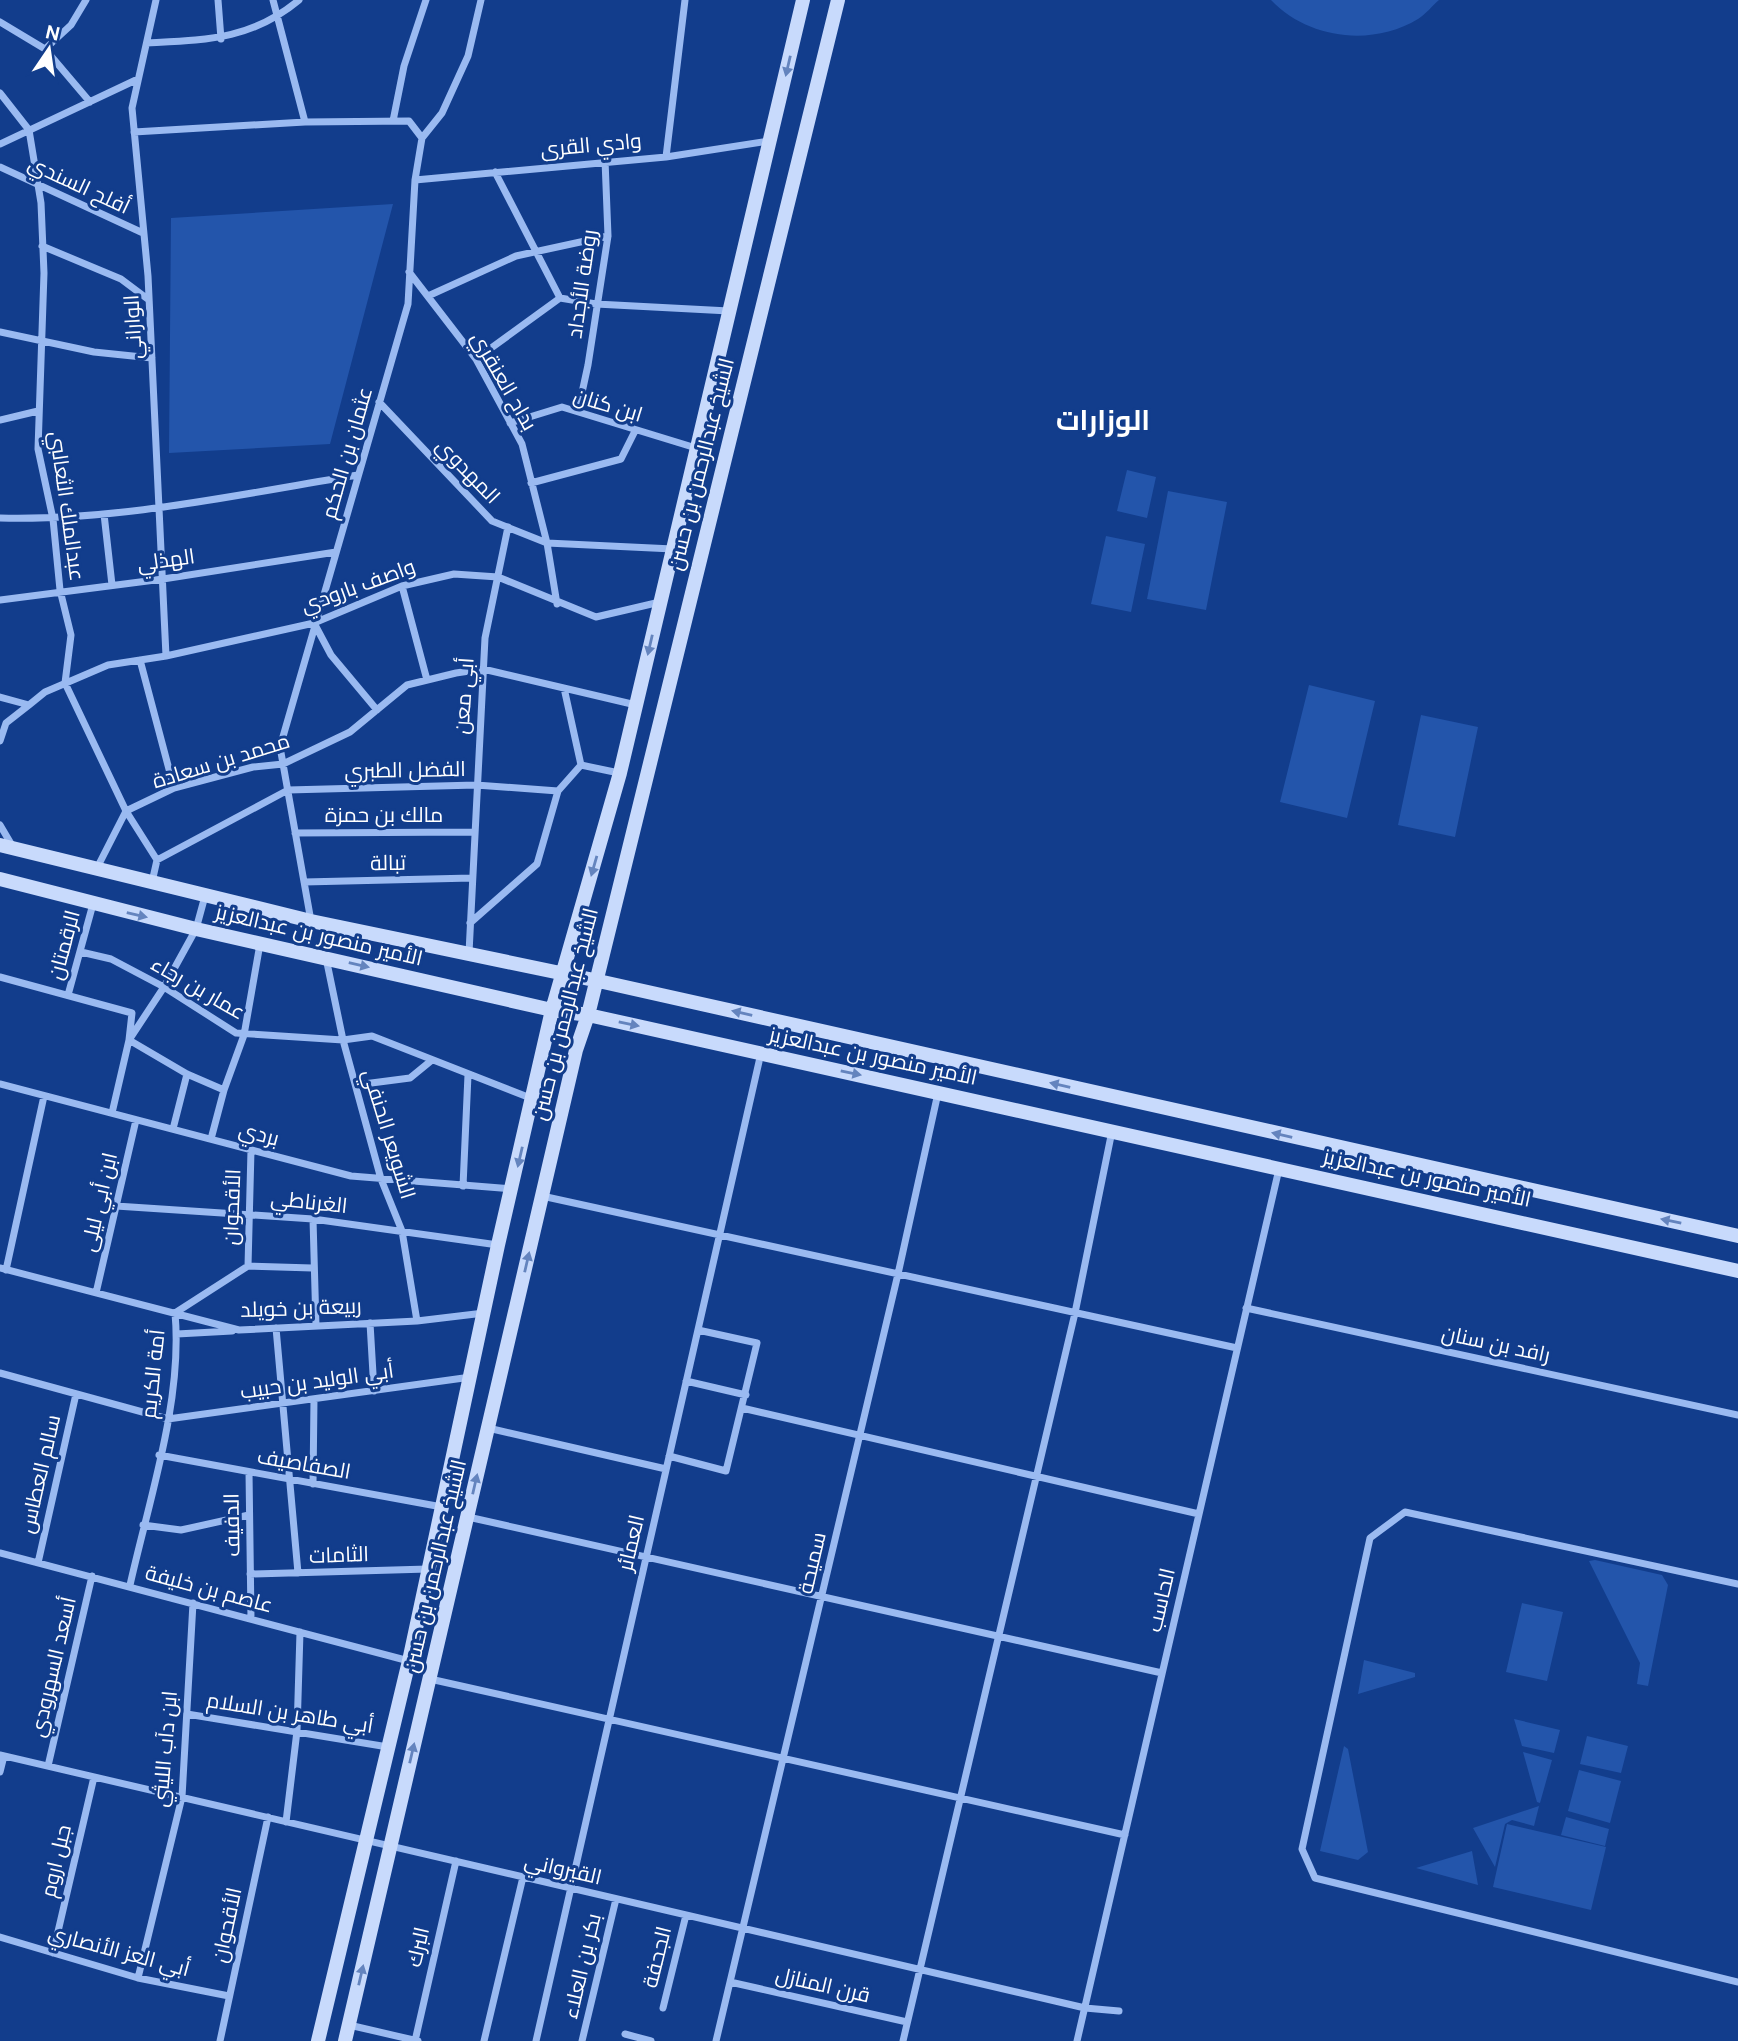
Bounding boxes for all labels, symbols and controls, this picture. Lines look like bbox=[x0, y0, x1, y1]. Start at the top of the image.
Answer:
north arrow bbox=[14, 14, 84, 84]
text: N bbox=[43, 19, 62, 47]
one-way arrow bbox=[782, 55, 793, 77]
street label: وادي القرى bbox=[539, 127, 643, 165]
street label: أفلح السندي bbox=[23, 149, 134, 223]
street label: روضة الأجداد bbox=[560, 228, 604, 340]
street label: الواراني bbox=[117, 294, 151, 360]
street label: بداح العنقري bbox=[463, 326, 544, 437]
street label: الشيخ عبدالرحمن بن حسن bbox=[661, 355, 741, 573]
street label: ابن كنان bbox=[570, 381, 646, 429]
street label: عثمان بن الحكم bbox=[315, 384, 379, 522]
district label: الوزارات bbox=[1056, 402, 1150, 439]
street label: عبدالملك الثعالبي bbox=[41, 429, 91, 583]
street label: المهدوي bbox=[428, 432, 506, 511]
street label: الهذلي bbox=[135, 542, 197, 580]
street label: واصف بارودي bbox=[297, 552, 420, 622]
one-way arrow bbox=[645, 634, 656, 656]
street label: أبي معن bbox=[447, 657, 483, 735]
street label: محمد بن سعادة bbox=[149, 727, 293, 795]
street label: الفضل الطبري bbox=[344, 755, 466, 787]
street label: مالك بن حمزة bbox=[325, 801, 443, 829]
street label: تبالة bbox=[370, 849, 407, 877]
one-way arrow bbox=[588, 855, 598, 876]
street label: الأمير منصور بن عبدالعزيز bbox=[212, 897, 425, 972]
street label: الشيخ عبدالرحمن بن حسن bbox=[525, 905, 605, 1123]
street label: الرقمتان bbox=[41, 907, 87, 983]
one-way arrow bbox=[126, 909, 148, 920]
street label: عمار بن رجاء bbox=[146, 950, 250, 1026]
one-way arrow bbox=[348, 960, 370, 971]
one-way arrow bbox=[731, 1008, 753, 1019]
one-way arrow bbox=[618, 1019, 640, 1030]
street label: الأمير منصور بن عبدالعزيز bbox=[765, 1020, 980, 1092]
street label: الشويعر الحنفي bbox=[354, 1065, 422, 1203]
one-way arrow bbox=[840, 1068, 862, 1079]
one-way arrow bbox=[1049, 1079, 1071, 1090]
street label: بردي bbox=[235, 1115, 282, 1155]
one-way arrow bbox=[1271, 1129, 1293, 1140]
street label: الأمير منصور بن عبدالعزيز bbox=[1319, 1142, 1534, 1214]
one-way arrow bbox=[515, 1146, 526, 1168]
street label: ابن أبي ليلى bbox=[74, 1150, 126, 1255]
street label: الأقحوان bbox=[217, 1168, 247, 1246]
street label: الغرناطي bbox=[269, 1184, 349, 1222]
one-way arrow bbox=[1660, 1216, 1682, 1227]
one-way arrow bbox=[522, 1251, 533, 1273]
street label: ربيعة بن خويلد bbox=[240, 1292, 362, 1324]
street label: رافد بن سنان bbox=[1439, 1319, 1553, 1369]
street label: أمة الكريم bbox=[134, 1328, 172, 1420]
street label: أبي الوليد بن حبيب bbox=[238, 1356, 396, 1408]
street label: سالم العطاس bbox=[13, 1412, 67, 1536]
street label: الصفاصيف bbox=[255, 1442, 353, 1486]
street label: الشيخ عبدالرحمن بن حسن bbox=[397, 1457, 473, 1675]
one-way arrow bbox=[470, 1473, 481, 1495]
street label: الدفيف bbox=[217, 1493, 247, 1557]
street label: العمائر bbox=[611, 1512, 651, 1575]
street label: سميحة bbox=[791, 1529, 833, 1597]
street label: الثامات bbox=[308, 1540, 370, 1570]
street label: عاصم بن خليفة bbox=[142, 1559, 276, 1619]
street label: الحاسب bbox=[1140, 1565, 1182, 1635]
street label: أسعد السهرودي bbox=[23, 1594, 85, 1740]
street label: أبي طاهر بن السلام bbox=[204, 1686, 375, 1742]
street label: ابن دآب الليثي bbox=[146, 1690, 186, 1809]
one-way arrow bbox=[407, 1742, 418, 1764]
street label: جبل اروم bbox=[34, 1822, 78, 1900]
street label: القيرواني bbox=[521, 1847, 604, 1893]
street label: الأقحوان bbox=[205, 1885, 249, 1965]
street label: بكر بن العلاء bbox=[556, 1910, 608, 2022]
street label: أبي العز الأنصاري bbox=[45, 1919, 193, 1985]
street label: الجحفة bbox=[636, 1923, 678, 1991]
street label: البرك bbox=[400, 1924, 436, 1970]
street label: قرن المنازل bbox=[773, 1961, 873, 2009]
one-way arrow bbox=[355, 1963, 366, 1985]

